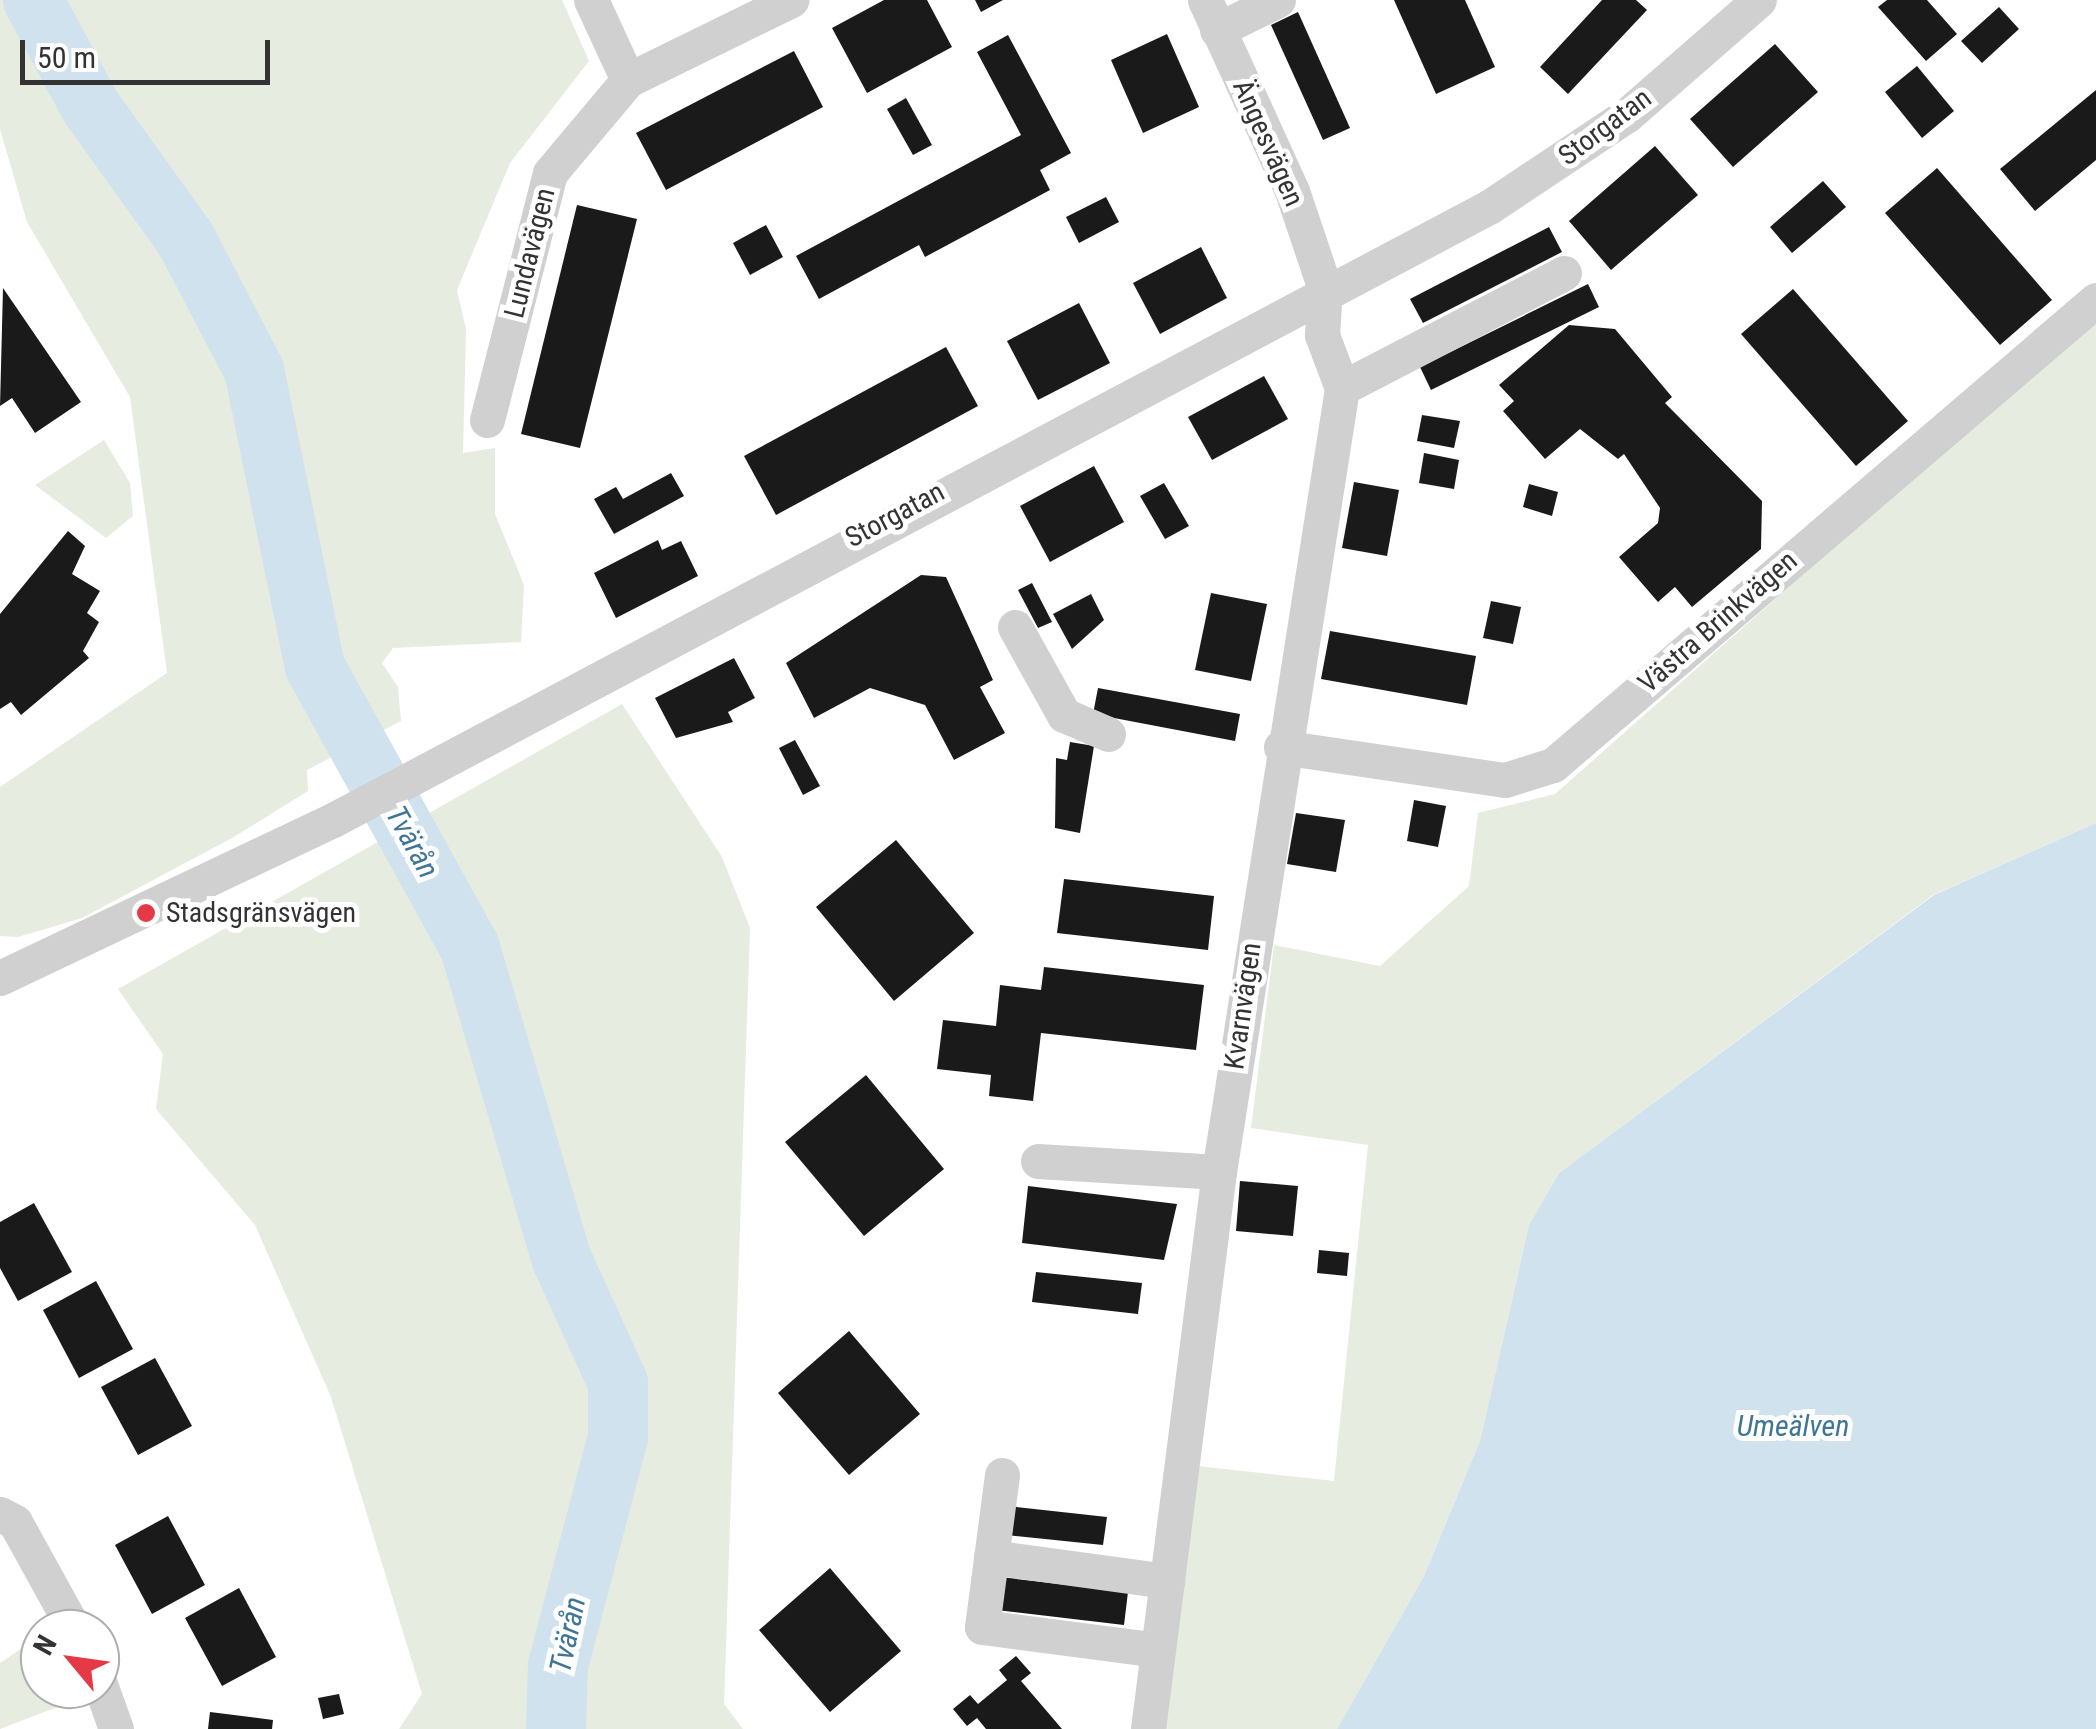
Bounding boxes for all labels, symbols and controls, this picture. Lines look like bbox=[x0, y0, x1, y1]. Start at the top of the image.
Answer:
scale bar bbox=[25, 20, 275, 82]
text: 50 m bbox=[37, 40, 96, 75]
street label: Ängesvägen bbox=[1225, 74, 1311, 212]
street label: Storgatan bbox=[1552, 81, 1658, 173]
street label: Lundavägen bbox=[498, 185, 562, 321]
street label: Storgatan bbox=[840, 475, 950, 555]
street label: Västra Brinkvägen bbox=[1632, 544, 1804, 700]
water label: Tvärån bbox=[378, 800, 446, 884]
place label: Stadsgränsvägen bbox=[166, 896, 356, 930]
marker: Stadsgränsvägen bbox=[135, 902, 157, 924]
street label: Kvarnvägen bbox=[1217, 940, 1269, 1072]
water label: Umeälven bbox=[1737, 1408, 1849, 1444]
water label: Tvärån bbox=[542, 1594, 594, 1676]
north arrow bbox=[20, 1609, 120, 1709]
text: N bbox=[26, 1630, 64, 1661]

